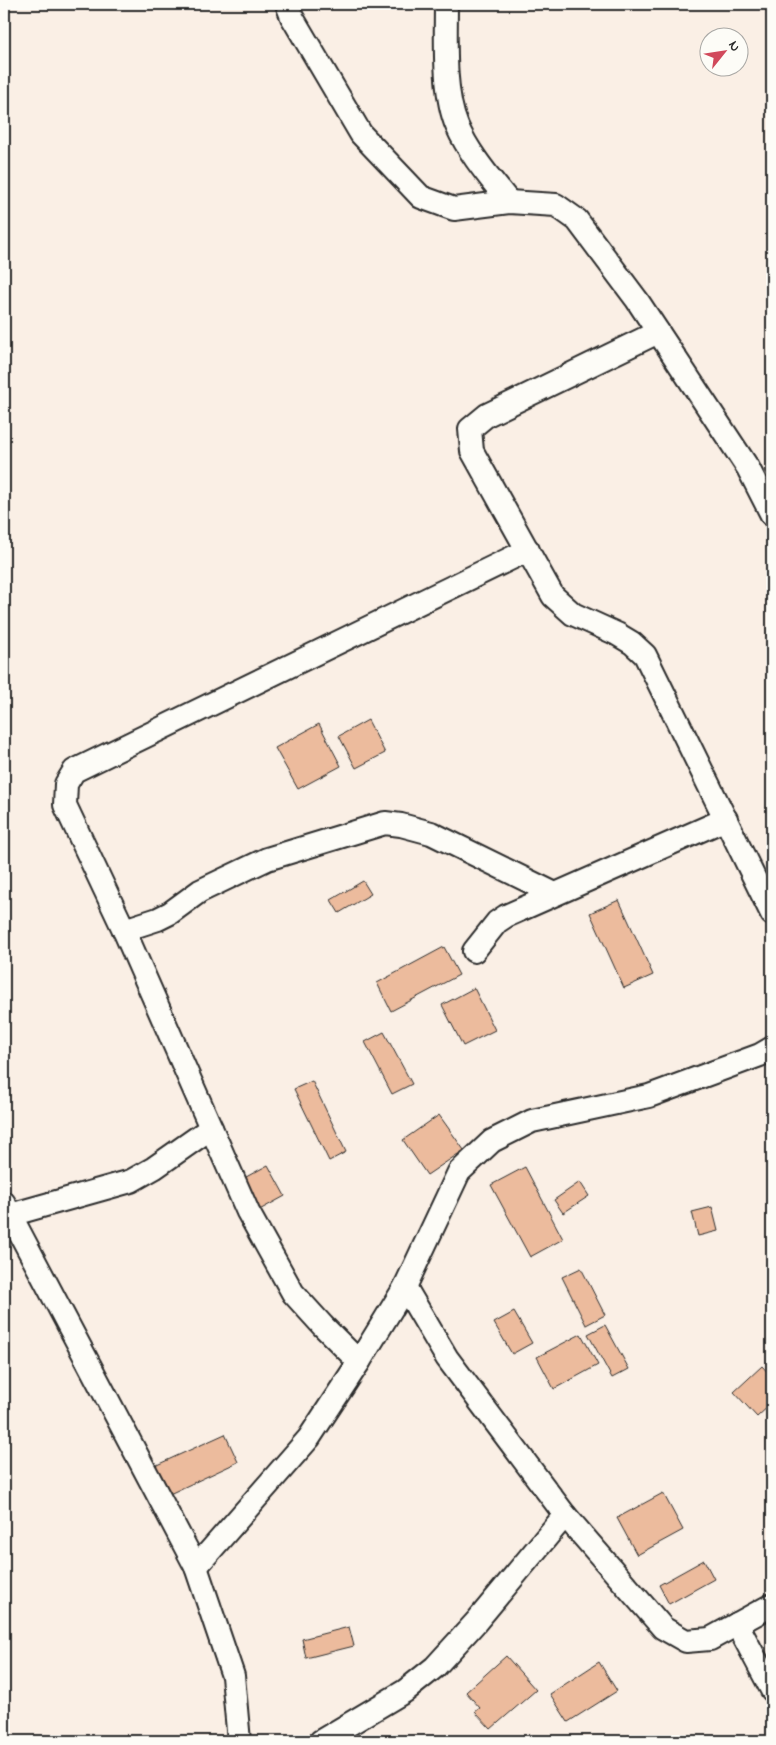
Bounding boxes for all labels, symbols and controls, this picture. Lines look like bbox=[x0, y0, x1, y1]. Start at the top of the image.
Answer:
north arrow bbox=[698, 28, 748, 78]
text: N bbox=[723, 37, 745, 56]

